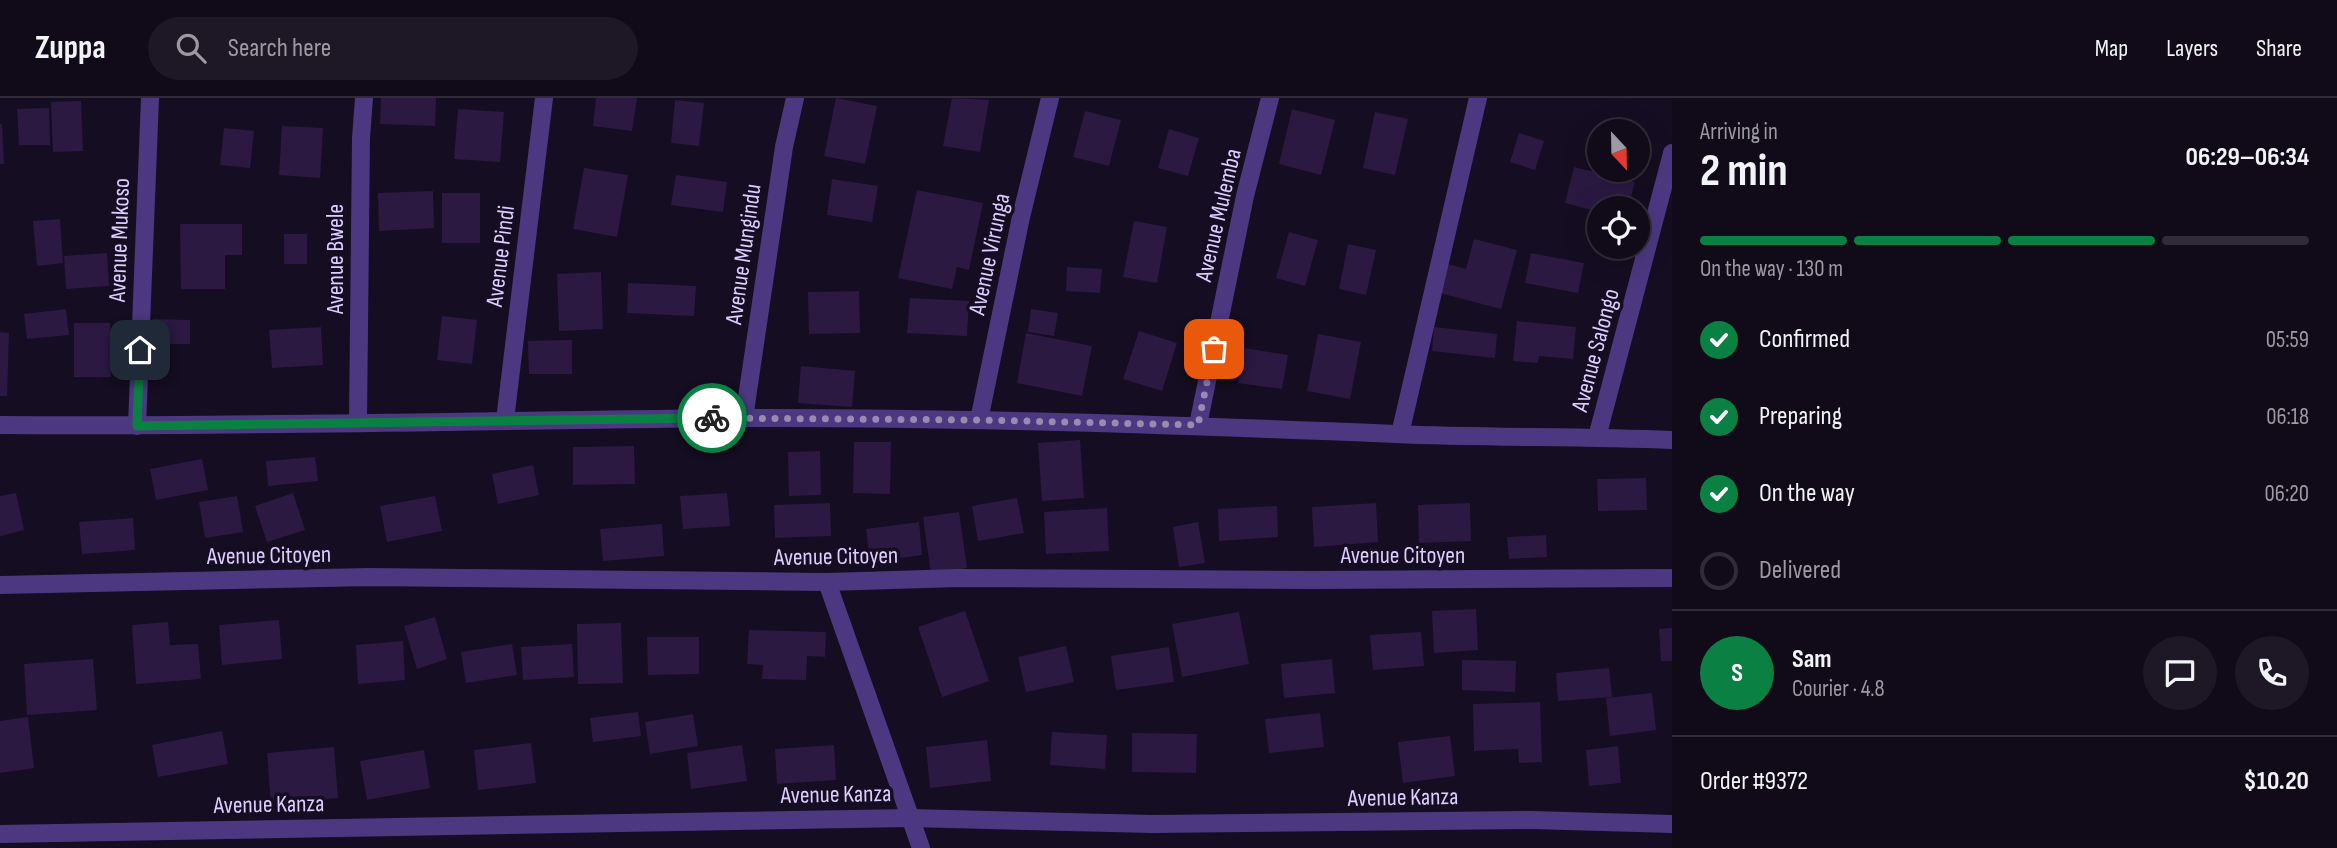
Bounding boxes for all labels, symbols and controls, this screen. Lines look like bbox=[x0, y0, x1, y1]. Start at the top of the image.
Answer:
search box bbox=[148, 17, 638, 80]
text: Zuppa bbox=[35, 28, 106, 68]
icon: search bbox=[172, 29, 210, 67]
text: Search here bbox=[228, 33, 331, 64]
text: Map bbox=[2095, 34, 2128, 63]
text: Layers bbox=[2166, 34, 2218, 63]
text: Share bbox=[2256, 34, 2302, 63]
text: Arriving in bbox=[1700, 118, 1778, 146]
north arrow bbox=[1587, 119, 1650, 182]
map controls bbox=[1587, 119, 1650, 259]
text: 06:29–06:34 bbox=[2186, 142, 2309, 173]
text: 2 min bbox=[1700, 144, 1788, 199]
street label: Avenue Mulemba bbox=[1189, 146, 1248, 285]
street label: Avenue Mukoso bbox=[103, 177, 136, 304]
street label: Avenue Mungindu bbox=[719, 182, 768, 327]
street label: Avenue Virunga bbox=[962, 191, 1017, 318]
button: locate bbox=[1587, 196, 1650, 259]
street label: Avenue Bwele bbox=[321, 204, 350, 315]
street label: Avenue Pindi bbox=[480, 204, 521, 309]
text: On the way · 130 m bbox=[1700, 255, 1843, 283]
street label: Avenue Salongo bbox=[1565, 285, 1626, 416]
pin bbox=[1184, 319, 1244, 379]
pin bbox=[110, 320, 170, 380]
icon: check bbox=[1700, 321, 1738, 359]
text: Confirmed bbox=[1759, 324, 1850, 355]
text: 05:59 bbox=[2266, 326, 2309, 354]
icon: bag bbox=[1195, 330, 1233, 368]
icon: home bbox=[121, 331, 159, 369]
courier bbox=[677, 383, 747, 453]
icon: check bbox=[1700, 398, 1738, 436]
icon: bike bbox=[693, 399, 731, 437]
text: Preparing bbox=[1759, 401, 1842, 432]
text: 06:18 bbox=[2266, 403, 2309, 431]
icon: check bbox=[1700, 475, 1738, 513]
text: On the way bbox=[1759, 478, 1855, 509]
text: 06:20 bbox=[2265, 480, 2309, 508]
street label: Avenue Citoyen bbox=[206, 540, 332, 571]
street label: Avenue Citoyen bbox=[773, 541, 899, 572]
street label: Avenue Citoyen bbox=[1340, 541, 1465, 570]
text: Delivered bbox=[1759, 555, 1841, 586]
button: chat bbox=[2143, 636, 2217, 710]
button: phone bbox=[2235, 636, 2309, 710]
text: Sam bbox=[1792, 644, 1832, 675]
text: S bbox=[1731, 658, 1743, 689]
text: Courier · 4.8 bbox=[1792, 675, 1885, 703]
text: Order #9372 bbox=[1700, 766, 1808, 797]
text: $10.20 bbox=[2243, 766, 2309, 797]
street label: Avenue Kanza bbox=[779, 779, 892, 810]
street label: Avenue Kanza bbox=[1346, 782, 1459, 813]
street label: Avenue Kanza bbox=[212, 789, 325, 820]

